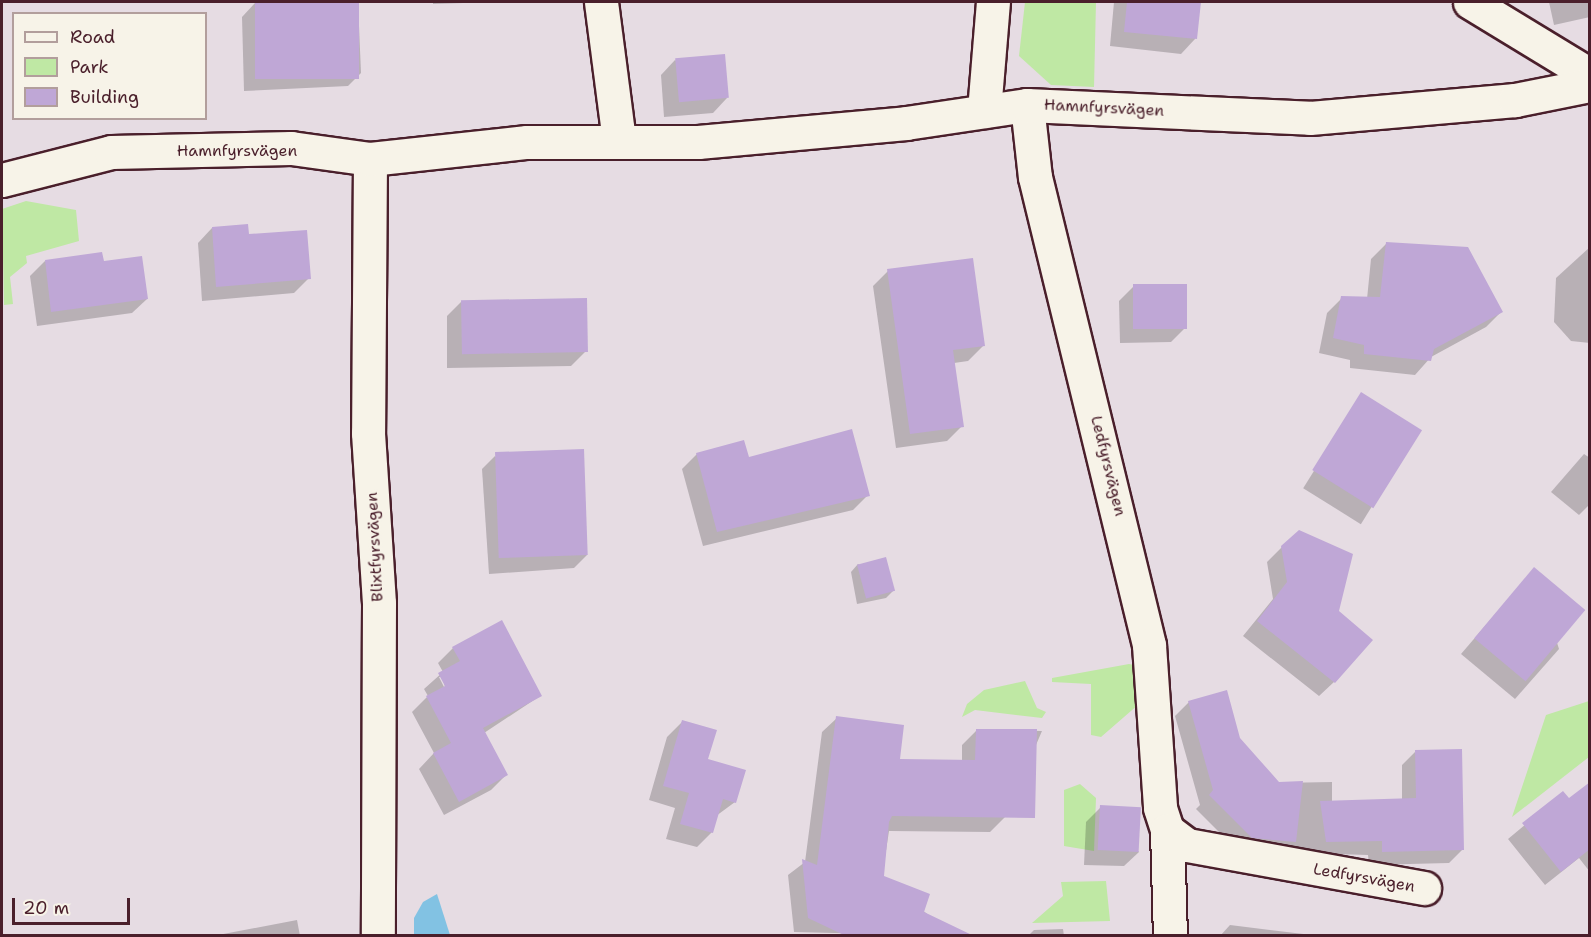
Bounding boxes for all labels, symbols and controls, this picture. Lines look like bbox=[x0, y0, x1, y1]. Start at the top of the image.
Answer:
legend bbox=[12, 12, 207, 120]
text: Road bbox=[70, 25, 115, 49]
text: Park bbox=[70, 55, 109, 79]
text: Building bbox=[70, 85, 139, 109]
street label: Hamnfyrsvägen bbox=[1043, 95, 1165, 121]
street label: Hamnfyrsvägen bbox=[177, 141, 297, 161]
street label: Ledfyrsvägen bbox=[1086, 414, 1130, 518]
street label: Blixtfyrsvägen bbox=[363, 492, 387, 602]
street label: Ledfyrsvägen bbox=[1312, 860, 1416, 896]
scale bar bbox=[15, 886, 134, 924]
text: 20 m bbox=[23, 896, 69, 920]

